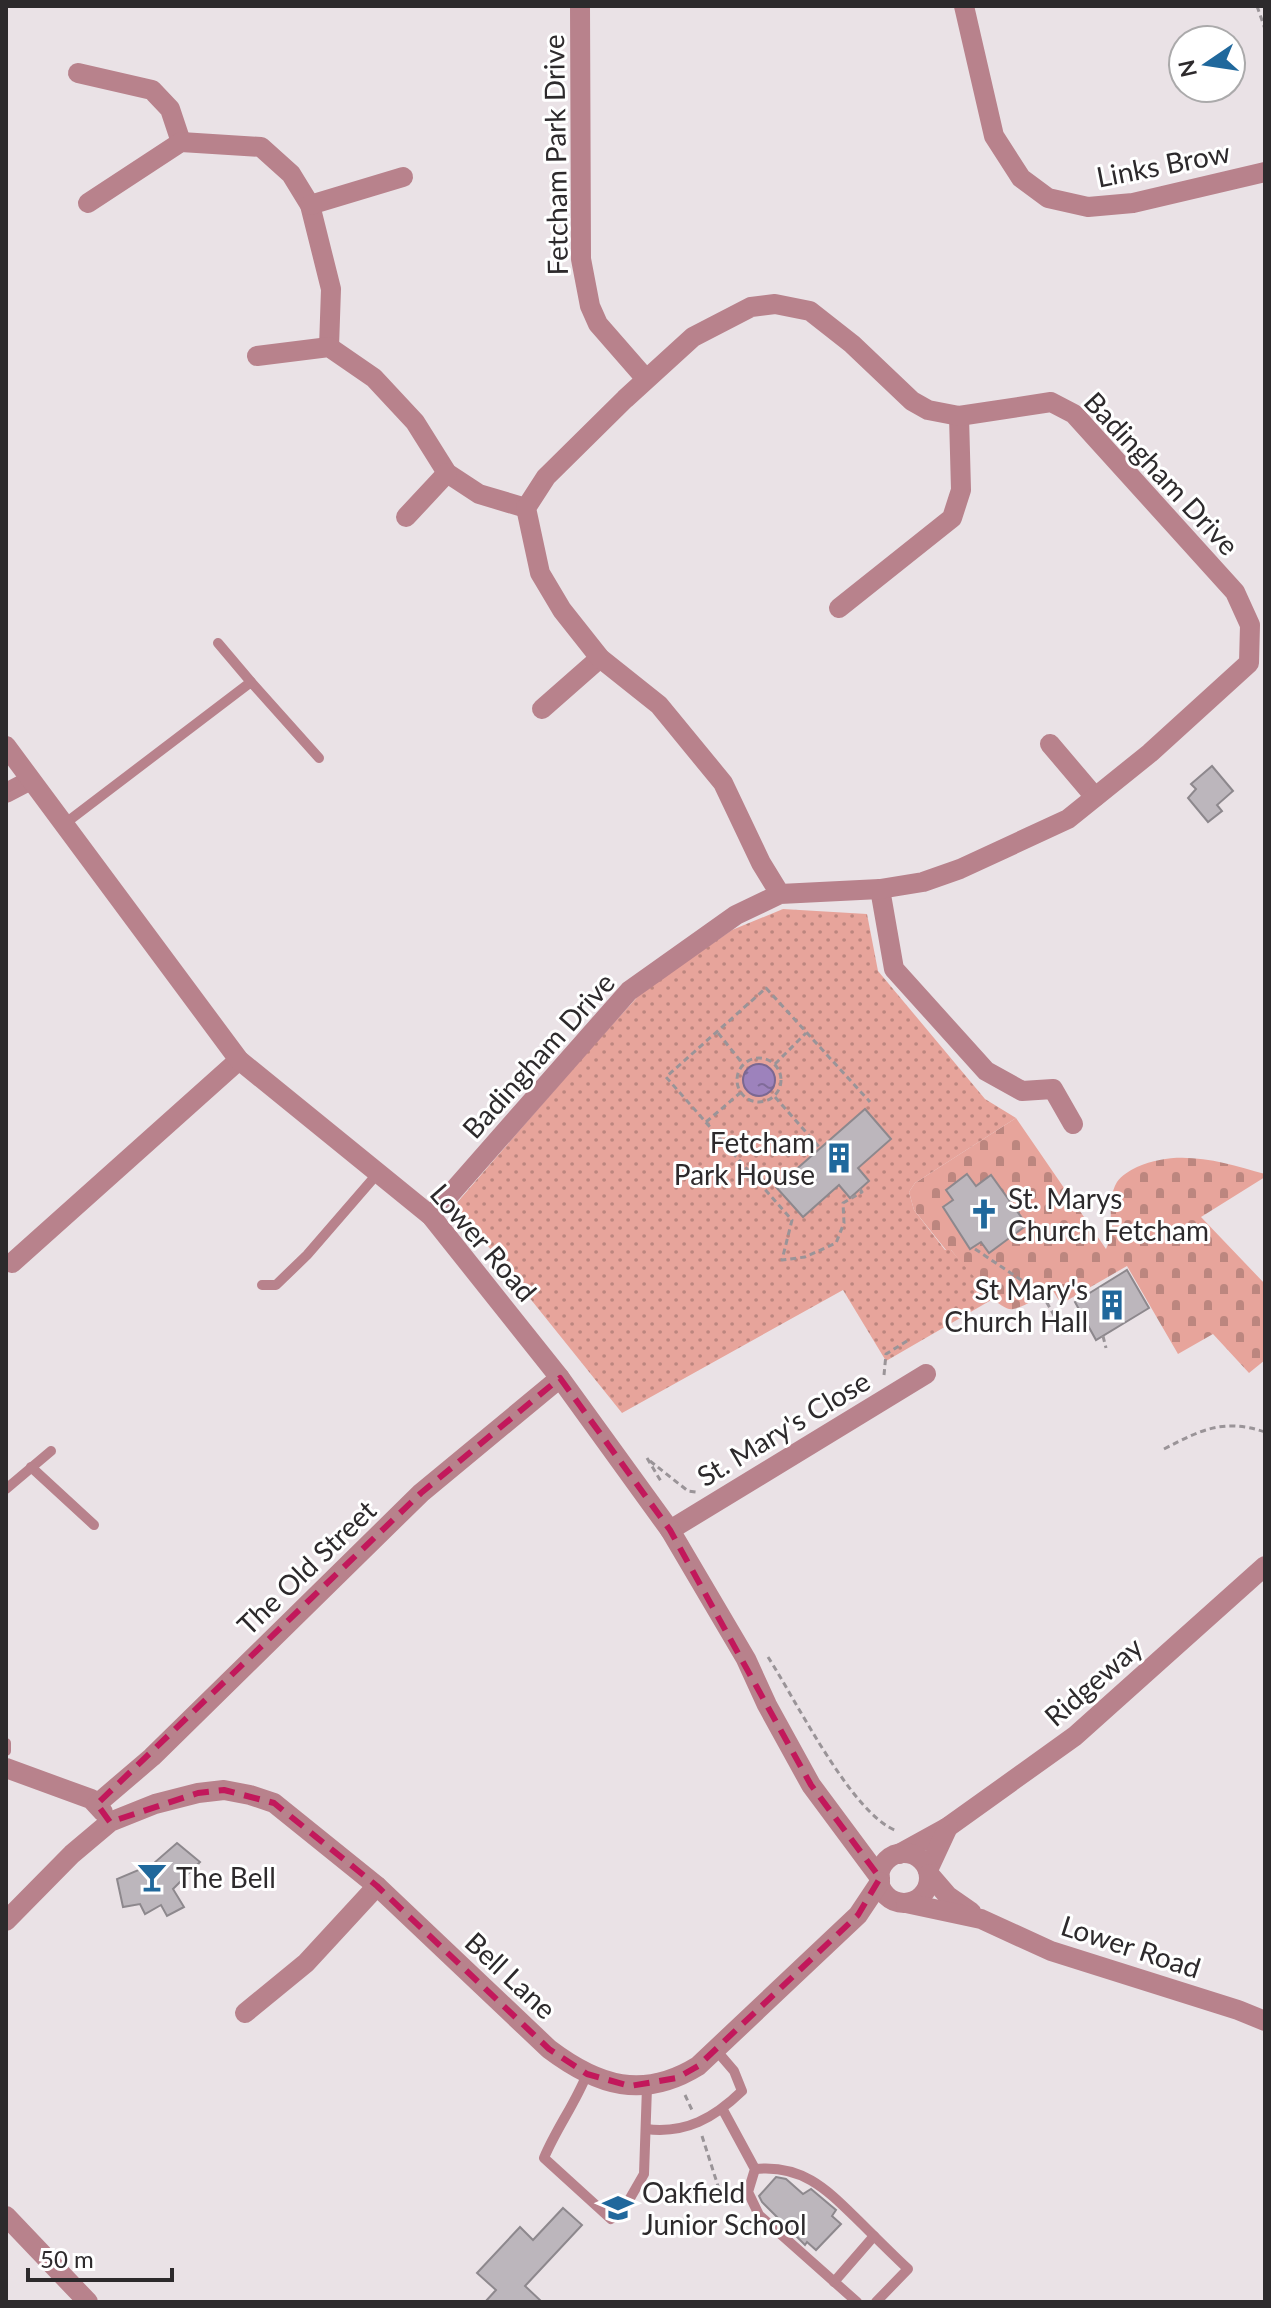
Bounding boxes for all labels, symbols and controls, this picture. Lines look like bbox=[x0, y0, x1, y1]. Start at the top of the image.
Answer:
north arrow bbox=[1167, 24, 1247, 104]
street label: Fetcham Park Drive bbox=[536, 34, 574, 276]
text: N bbox=[1172, 57, 1202, 80]
street label: Links Brow bbox=[1093, 134, 1233, 194]
street label: Badingham Drive bbox=[1078, 384, 1246, 562]
street label: Badingham Drive bbox=[455, 965, 621, 1145]
place label: Fetcham Park House bbox=[674, 1125, 815, 1191]
building icon: Fetcham Park House bbox=[822, 1141, 856, 1175]
street label: Lower Road bbox=[424, 1176, 544, 1308]
place label: St. Marys Church Fetcham bbox=[1008, 1181, 1209, 1247]
church icon: St. Marys Church Fetcham bbox=[967, 1197, 1001, 1231]
place label: St Mary's Church Hall bbox=[944, 1272, 1088, 1338]
building icon: St Mary's Church Hall bbox=[1095, 1288, 1129, 1322]
street label: St. Mary's Close bbox=[691, 1363, 875, 1493]
street label: The Old Street bbox=[230, 1493, 382, 1641]
street label: Ridgeway bbox=[1037, 1629, 1149, 1733]
bar icon: The Bell bbox=[135, 1860, 169, 1894]
place label: The Bell bbox=[176, 1860, 276, 1894]
street label: Lower Road bbox=[1057, 1908, 1205, 1984]
street label: Bell Lane bbox=[459, 1924, 563, 2026]
place label: Oakfield Junior School bbox=[642, 2175, 807, 2241]
school or university icon: Oakfield Junior School bbox=[601, 2191, 635, 2225]
scale bar bbox=[28, 2232, 172, 2282]
text: 50 m bbox=[40, 2244, 94, 2273]

